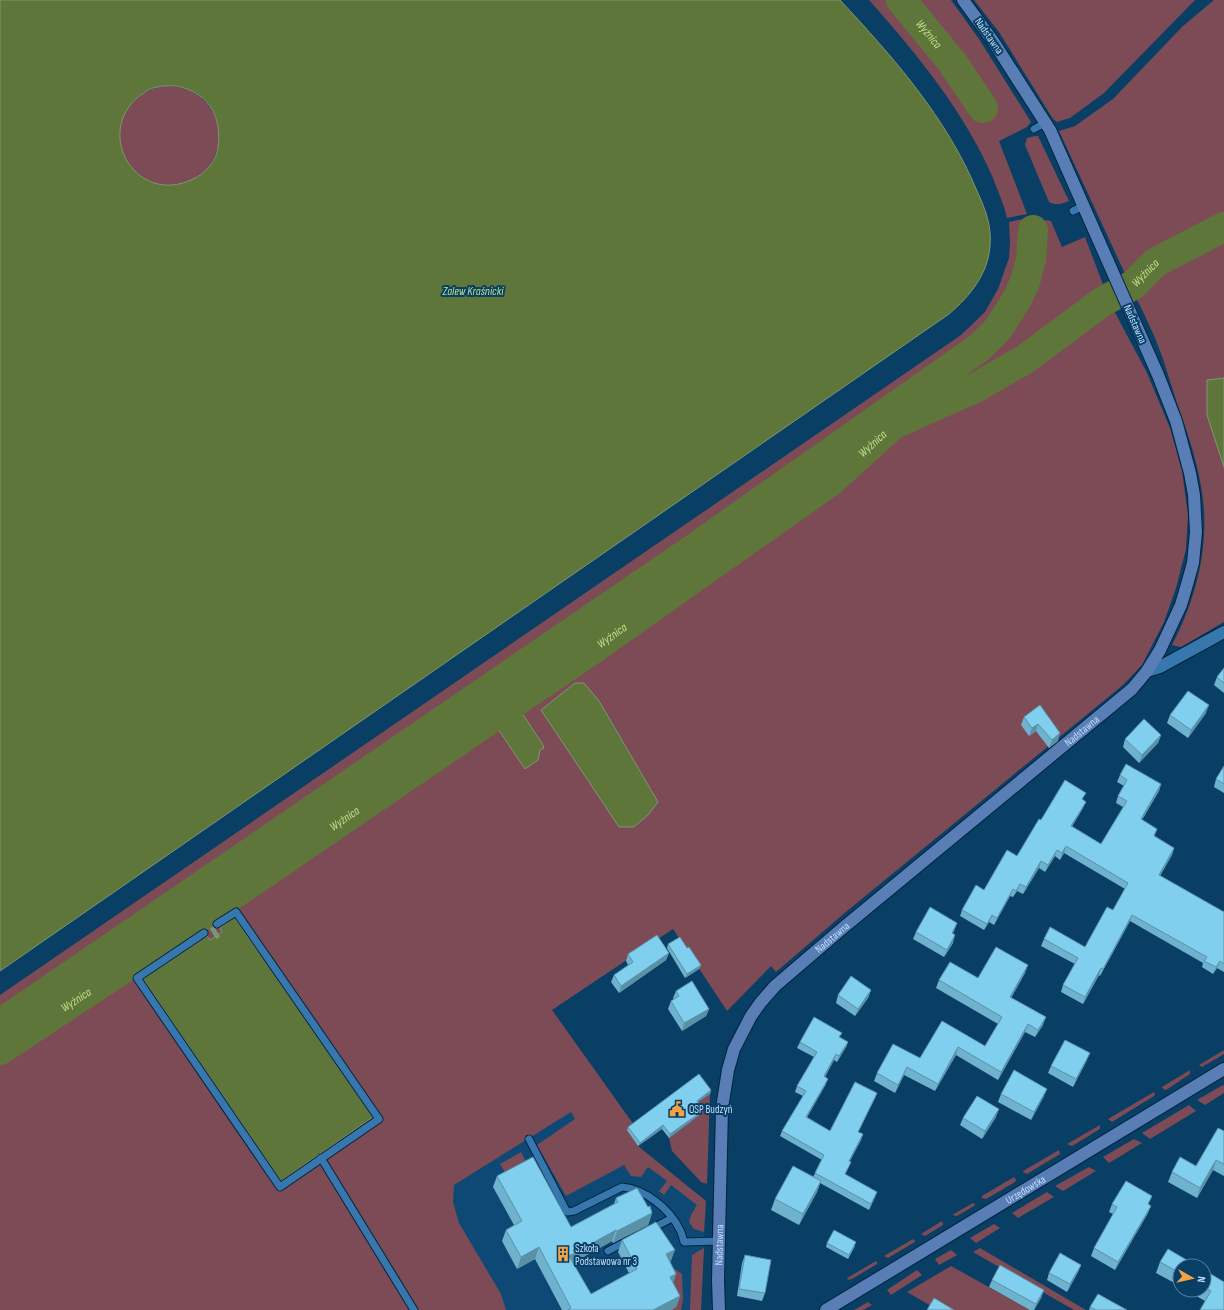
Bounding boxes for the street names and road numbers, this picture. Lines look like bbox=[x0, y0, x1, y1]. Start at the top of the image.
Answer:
street label: Nadstawna bbox=[972, 15, 1006, 57]
street label: Nadstawna bbox=[1121, 303, 1149, 345]
street label: Nadstawna bbox=[1062, 713, 1102, 749]
street label: Nadstawna bbox=[812, 919, 852, 956]
street label: Urzędowska bbox=[1003, 1172, 1048, 1206]
street label: Nadstawna bbox=[712, 1224, 726, 1266]

